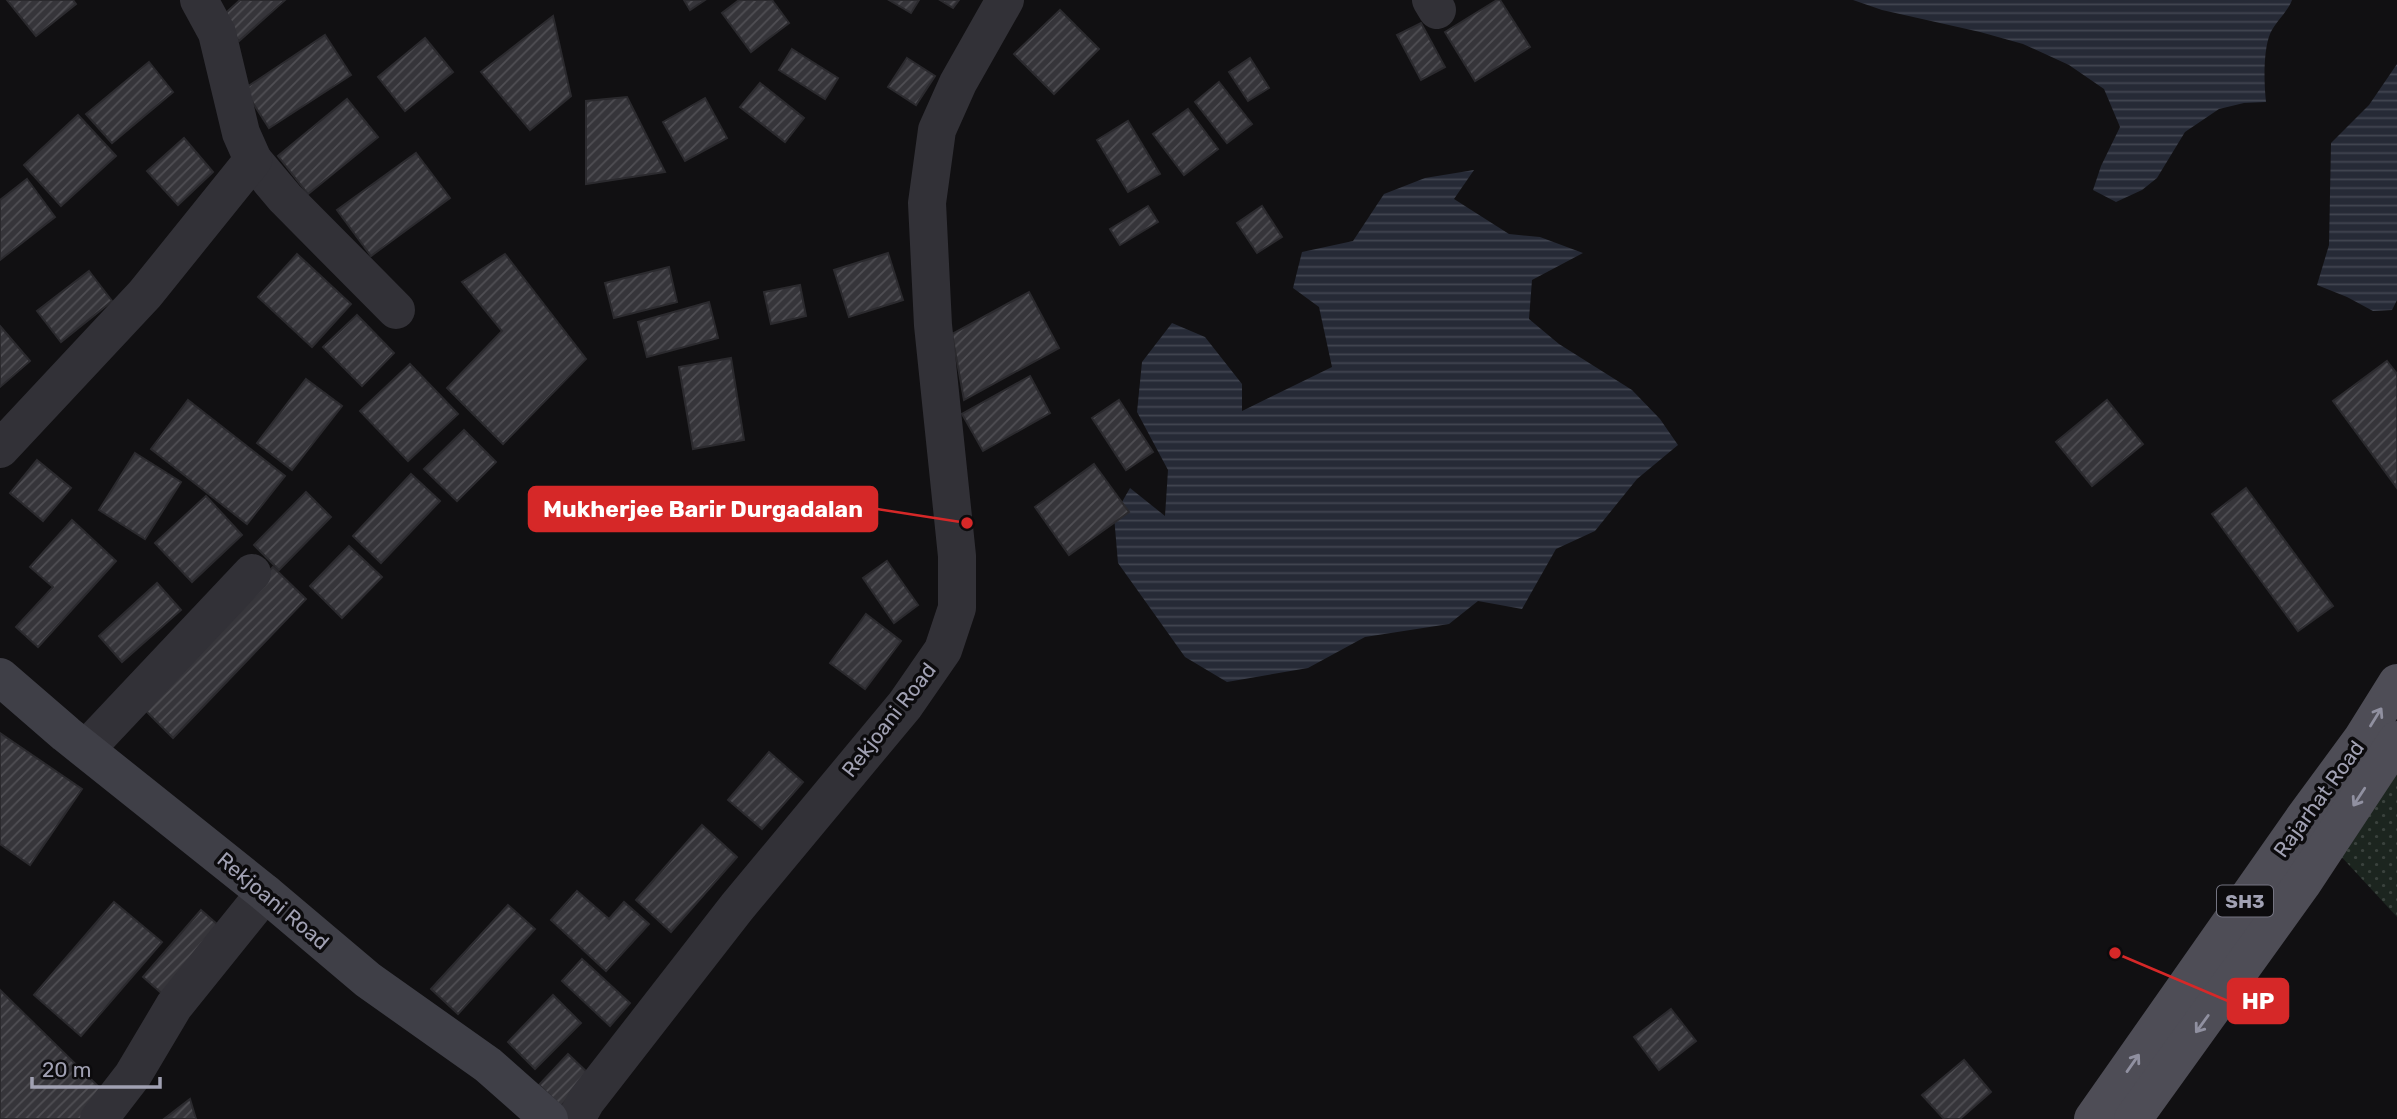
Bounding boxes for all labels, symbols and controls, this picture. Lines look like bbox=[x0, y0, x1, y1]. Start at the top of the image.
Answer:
callout: Mukherjee Barir Durgadalan bbox=[529, 487, 877, 531]
text: Mukherjee Barir Durgadalan bbox=[543, 495, 863, 523]
street label: Rekjoani Road bbox=[836, 658, 941, 782]
one-way arrow bbox=[2370, 707, 2384, 727]
street label: Rajarhat Road bbox=[2268, 736, 2369, 862]
one-way arrow bbox=[2352, 787, 2367, 806]
street label: Rekjoani Road bbox=[212, 847, 334, 955]
road number: SH3 bbox=[2217, 886, 2273, 917]
callout: HP bbox=[2228, 979, 2288, 1023]
text: HP bbox=[2242, 987, 2274, 1015]
one-way arrow bbox=[2195, 1014, 2209, 1033]
scale bar bbox=[32, 1046, 159, 1090]
one-way arrow bbox=[2126, 1054, 2140, 1073]
text: 20 m bbox=[42, 1057, 91, 1082]

